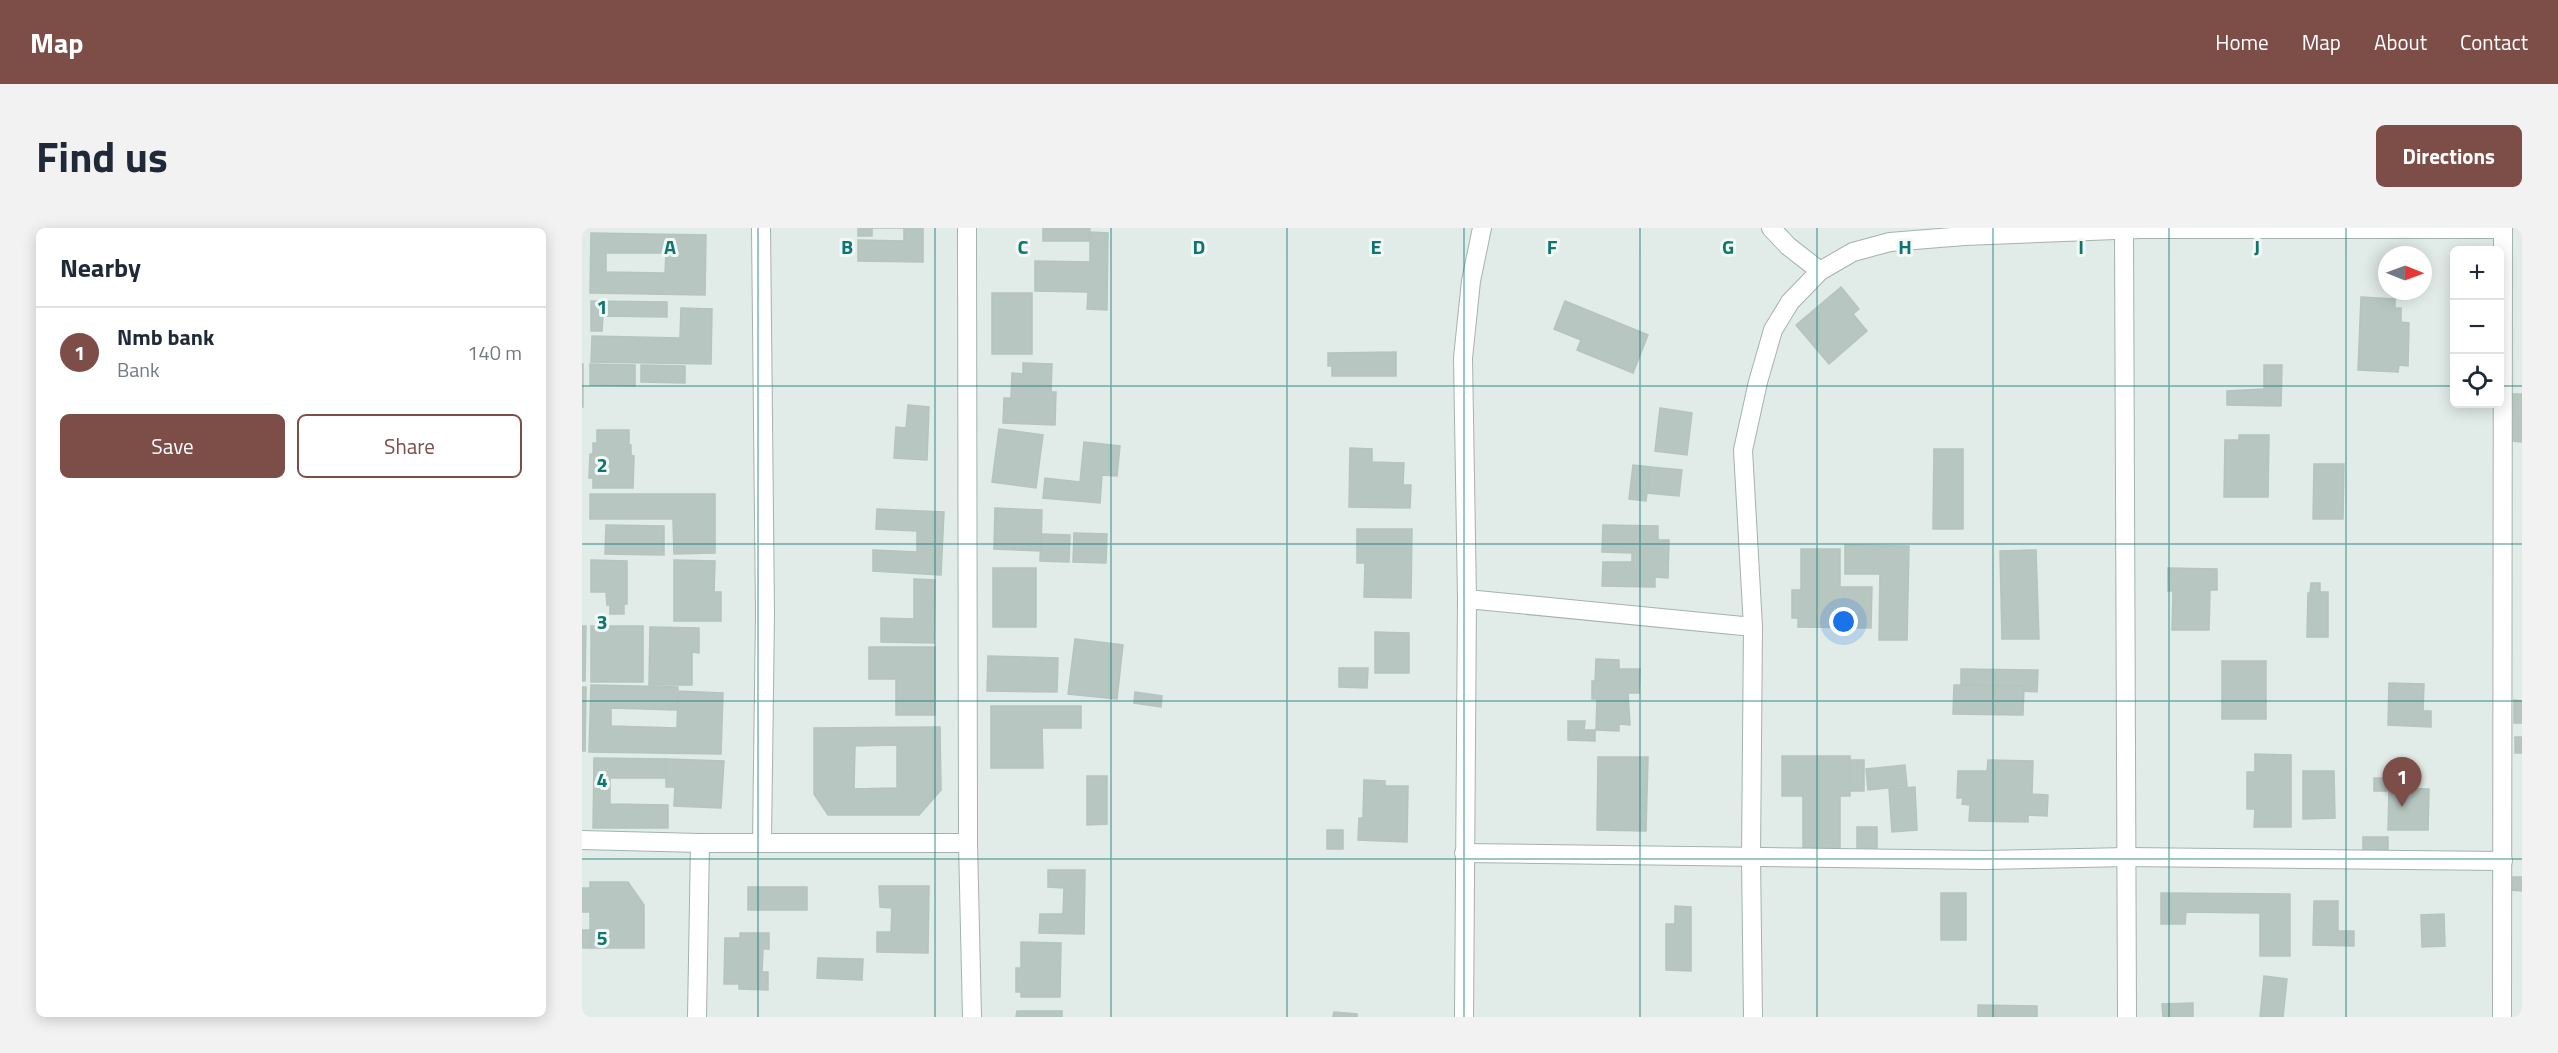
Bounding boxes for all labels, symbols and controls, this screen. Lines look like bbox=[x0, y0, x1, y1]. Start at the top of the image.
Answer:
text: Map bbox=[30, 21, 84, 64]
text: Home bbox=[2215, 26, 2269, 58]
text: Map bbox=[2302, 26, 2341, 58]
text: About bbox=[2374, 26, 2427, 58]
text: Contact bbox=[2460, 26, 2528, 58]
text: Find us bbox=[36, 124, 168, 188]
button: Directions bbox=[2376, 125, 2522, 187]
text: A bbox=[664, 231, 676, 262]
text: B bbox=[841, 231, 853, 262]
text: C bbox=[1018, 231, 1029, 262]
text: D bbox=[1193, 231, 1205, 262]
text: E bbox=[1370, 231, 1382, 262]
text: F bbox=[1547, 231, 1558, 262]
text: G bbox=[1722, 231, 1734, 262]
text: H bbox=[1898, 231, 1912, 262]
text: I bbox=[2078, 231, 2084, 262]
text: J bbox=[2254, 231, 2260, 262]
north arrow bbox=[2378, 246, 2432, 300]
map controls bbox=[2450, 246, 2504, 408]
button: + bbox=[2450, 246, 2504, 300]
text: Nearby bbox=[60, 248, 141, 287]
text: 1 bbox=[596, 291, 608, 322]
button: − bbox=[2450, 300, 2504, 354]
text: Nmb bank bbox=[117, 320, 214, 354]
text: 1 bbox=[74, 337, 85, 368]
text: 140 m bbox=[467, 337, 522, 368]
text: Bank bbox=[117, 354, 160, 385]
button: locate bbox=[2450, 354, 2504, 408]
button: Save bbox=[60, 414, 285, 478]
button: Share bbox=[297, 414, 522, 478]
text: 2 bbox=[596, 449, 608, 480]
text: 3 bbox=[596, 606, 608, 637]
your location bbox=[1829, 607, 1858, 636]
pin: 1 bbox=[2382, 758, 2422, 807]
text: 4 bbox=[596, 764, 608, 795]
text: 5 bbox=[596, 922, 608, 953]

